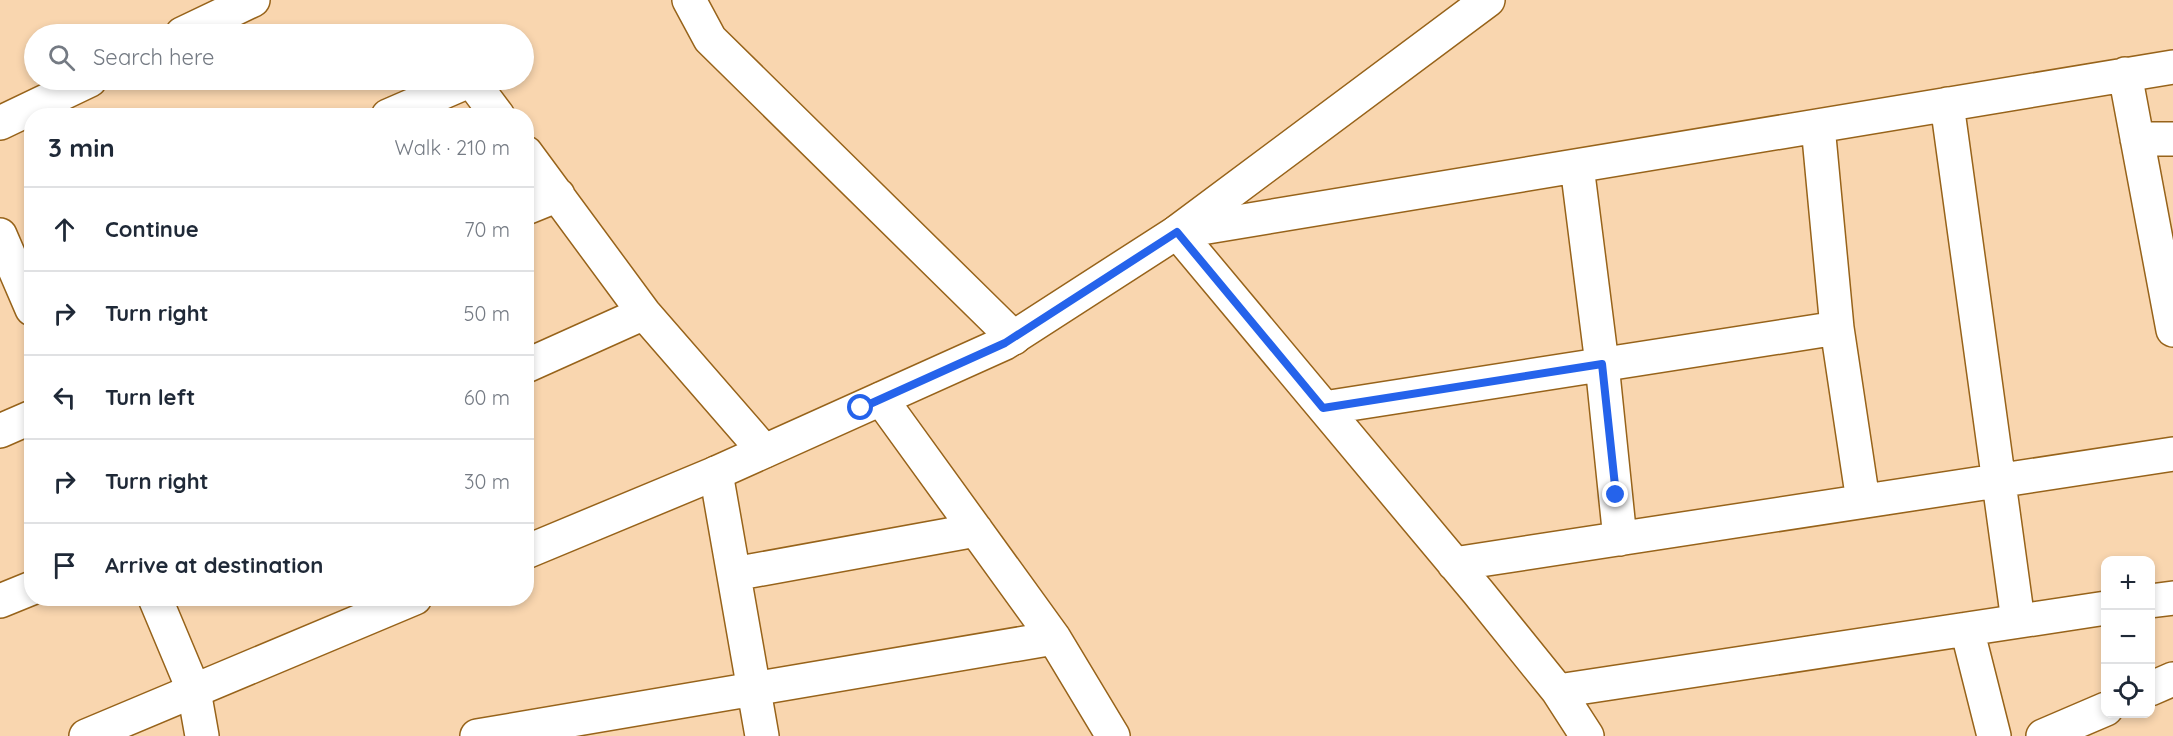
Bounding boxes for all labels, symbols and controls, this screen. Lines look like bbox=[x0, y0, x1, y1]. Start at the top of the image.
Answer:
search box bbox=[24, 24, 534, 90]
icon: search bbox=[45, 41, 78, 74]
text: Search here bbox=[93, 43, 214, 71]
text: 3 min bbox=[48, 131, 115, 164]
text: Walk · 210 m bbox=[395, 135, 510, 160]
icon: ahead bbox=[48, 213, 81, 246]
text: Continue bbox=[105, 215, 199, 243]
text: 70 m bbox=[464, 217, 510, 242]
icon: right bbox=[48, 297, 81, 330]
text: Turn right bbox=[105, 299, 209, 327]
text: 50 m bbox=[464, 301, 510, 326]
icon: left bbox=[48, 381, 81, 414]
text: Turn left bbox=[105, 383, 195, 411]
text: 60 m bbox=[464, 385, 510, 410]
route start bbox=[847, 394, 873, 420]
icon: right bbox=[48, 465, 81, 498]
text: Turn right bbox=[105, 467, 209, 495]
text: 30 m bbox=[464, 469, 510, 494]
route end bbox=[1602, 481, 1628, 507]
icon: arrive bbox=[48, 549, 81, 582]
text: Arrive at destination bbox=[105, 551, 323, 579]
map controls bbox=[2101, 556, 2155, 718]
button: + bbox=[2101, 556, 2155, 610]
button: − bbox=[2101, 610, 2155, 664]
button: locate bbox=[2101, 664, 2155, 718]

